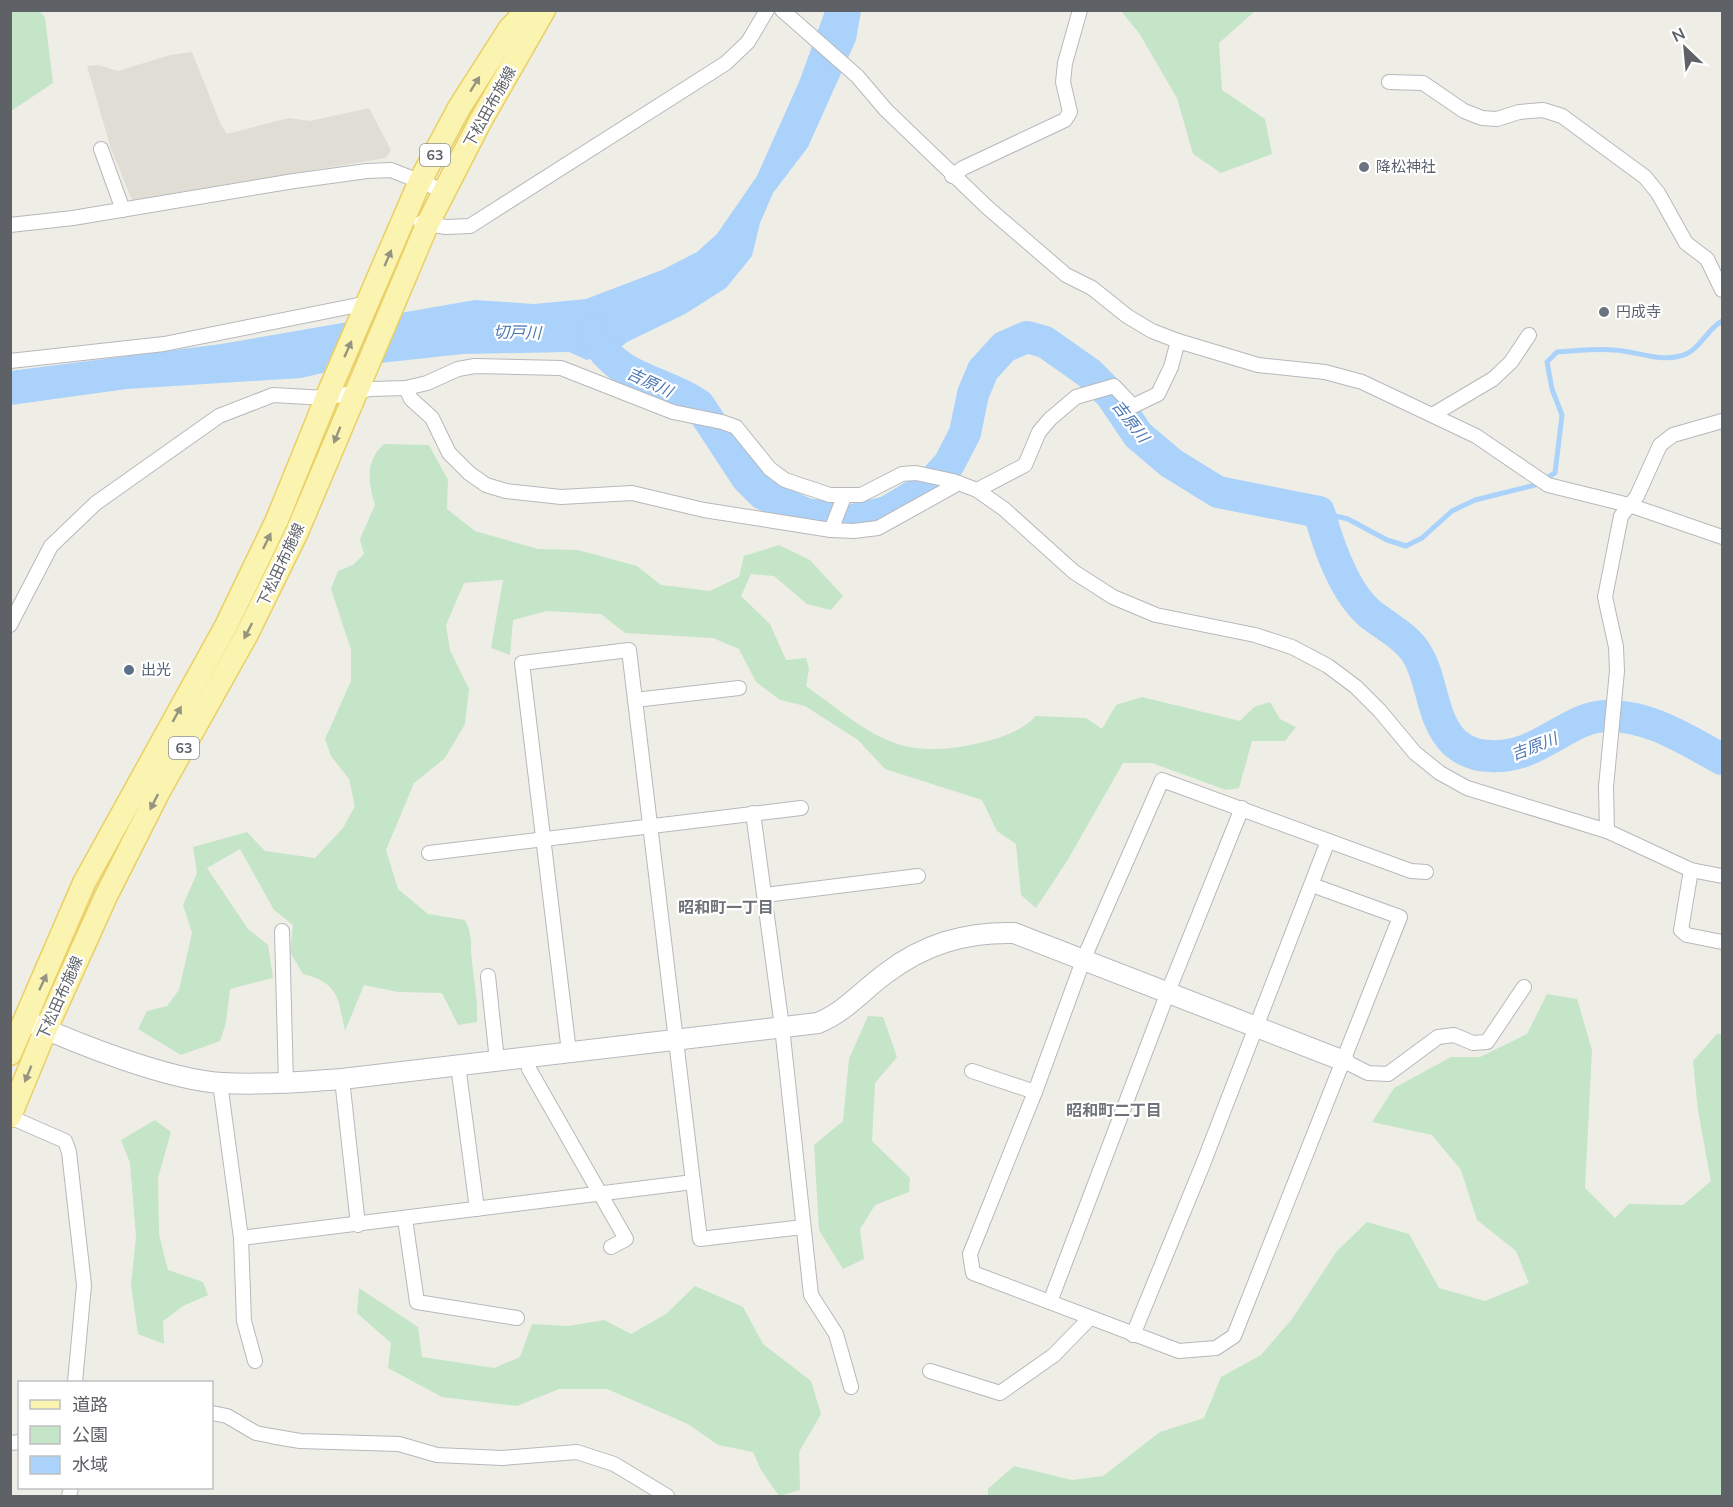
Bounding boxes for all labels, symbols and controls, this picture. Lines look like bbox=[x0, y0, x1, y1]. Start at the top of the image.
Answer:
north arrow bbox=[1655, 18, 1715, 78]
text: N bbox=[1669, 23, 1688, 46]
street label: 下松田布施線 bbox=[459, 63, 520, 151]
one-way arrow bbox=[469, 76, 480, 92]
road number: 63 bbox=[420, 144, 450, 166]
place label: 降松神社 bbox=[1376, 157, 1436, 176]
marker: 降松神社 bbox=[1357, 160, 1371, 174]
one-way arrow bbox=[384, 249, 393, 267]
place label: 円成寺 bbox=[1616, 302, 1661, 321]
marker: 円成寺 bbox=[1597, 305, 1611, 319]
water label: 切戸川 bbox=[493, 322, 543, 342]
one-way arrow bbox=[343, 340, 353, 358]
water label: 吉原川 bbox=[624, 363, 678, 402]
water label: 吉原川 bbox=[1108, 396, 1155, 448]
one-way arrow bbox=[332, 426, 342, 444]
street label: 下松田布施線 bbox=[253, 520, 308, 610]
one-way arrow bbox=[263, 533, 272, 550]
one-way arrow bbox=[244, 623, 253, 640]
place label: 出光 bbox=[141, 660, 171, 679]
marker: 出光 bbox=[122, 663, 136, 677]
one-way arrow bbox=[172, 705, 182, 722]
water label: 吉原川 bbox=[1508, 727, 1562, 764]
road number: 63 bbox=[169, 737, 199, 759]
one-way arrow bbox=[149, 793, 158, 810]
district label: 昭和町一丁目 bbox=[678, 897, 774, 917]
street label: 下松田布施線 bbox=[33, 953, 87, 1043]
one-way arrow bbox=[38, 973, 47, 990]
one-way arrow bbox=[23, 1065, 32, 1083]
district label: 昭和町二丁目 bbox=[1066, 1100, 1162, 1120]
legend bbox=[18, 1381, 213, 1489]
text: 道路 bbox=[72, 1393, 108, 1416]
text: 公園 bbox=[72, 1423, 108, 1446]
text: 水域 bbox=[72, 1453, 108, 1476]

